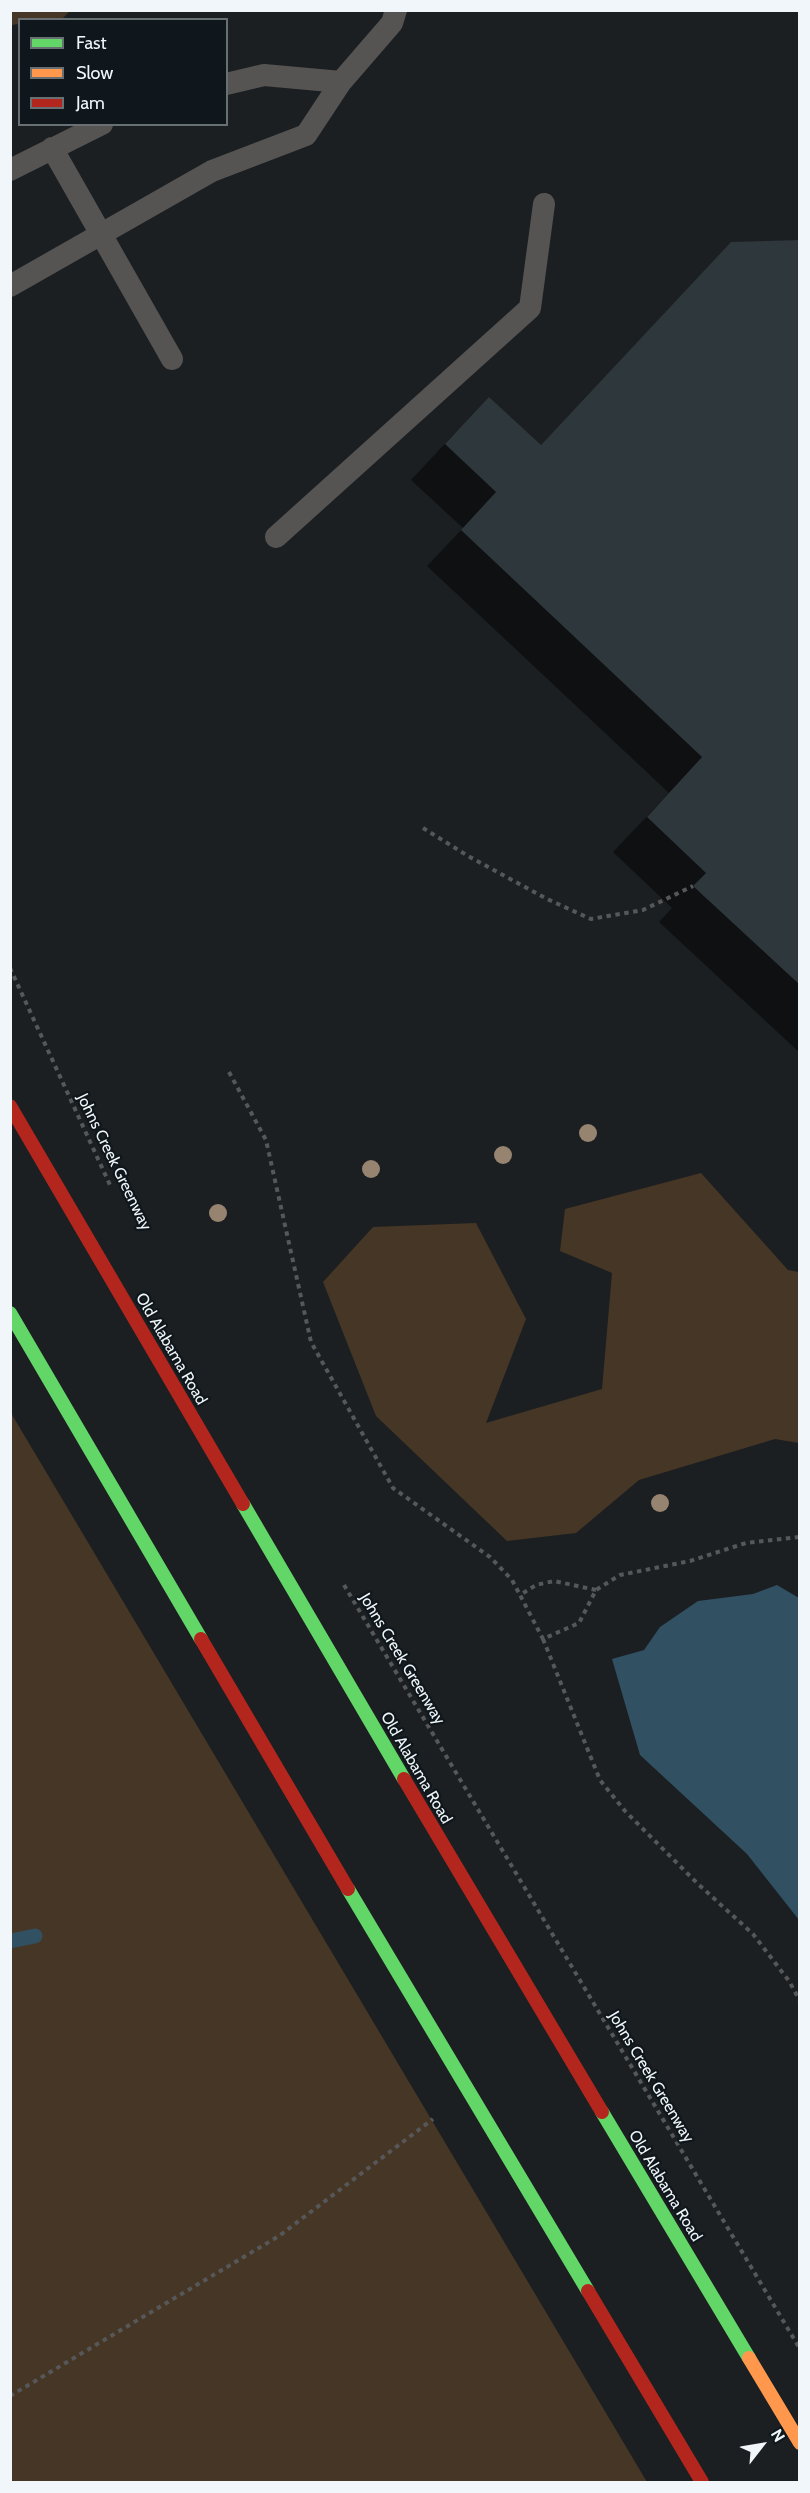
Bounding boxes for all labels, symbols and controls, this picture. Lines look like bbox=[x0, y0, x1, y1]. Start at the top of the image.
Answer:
legend bbox=[18, 18, 228, 126]
text: Fast bbox=[76, 32, 107, 54]
text: Slow bbox=[76, 62, 113, 84]
text: Jam bbox=[76, 92, 105, 114]
street label: Johns Creek Greenway bbox=[73, 1090, 155, 1234]
street label: Old Alabama Road bbox=[131, 1290, 211, 1408]
street label: Johns Creek Greenway bbox=[355, 1590, 449, 1728]
street label: Old Alabama Road bbox=[376, 1709, 456, 1827]
street label: Johns Creek Greenway bbox=[604, 2008, 698, 2146]
street label: Old Alabama Road bbox=[624, 2127, 706, 2245]
north arrow bbox=[732, 2415, 792, 2475]
text: N bbox=[767, 2426, 789, 2445]

